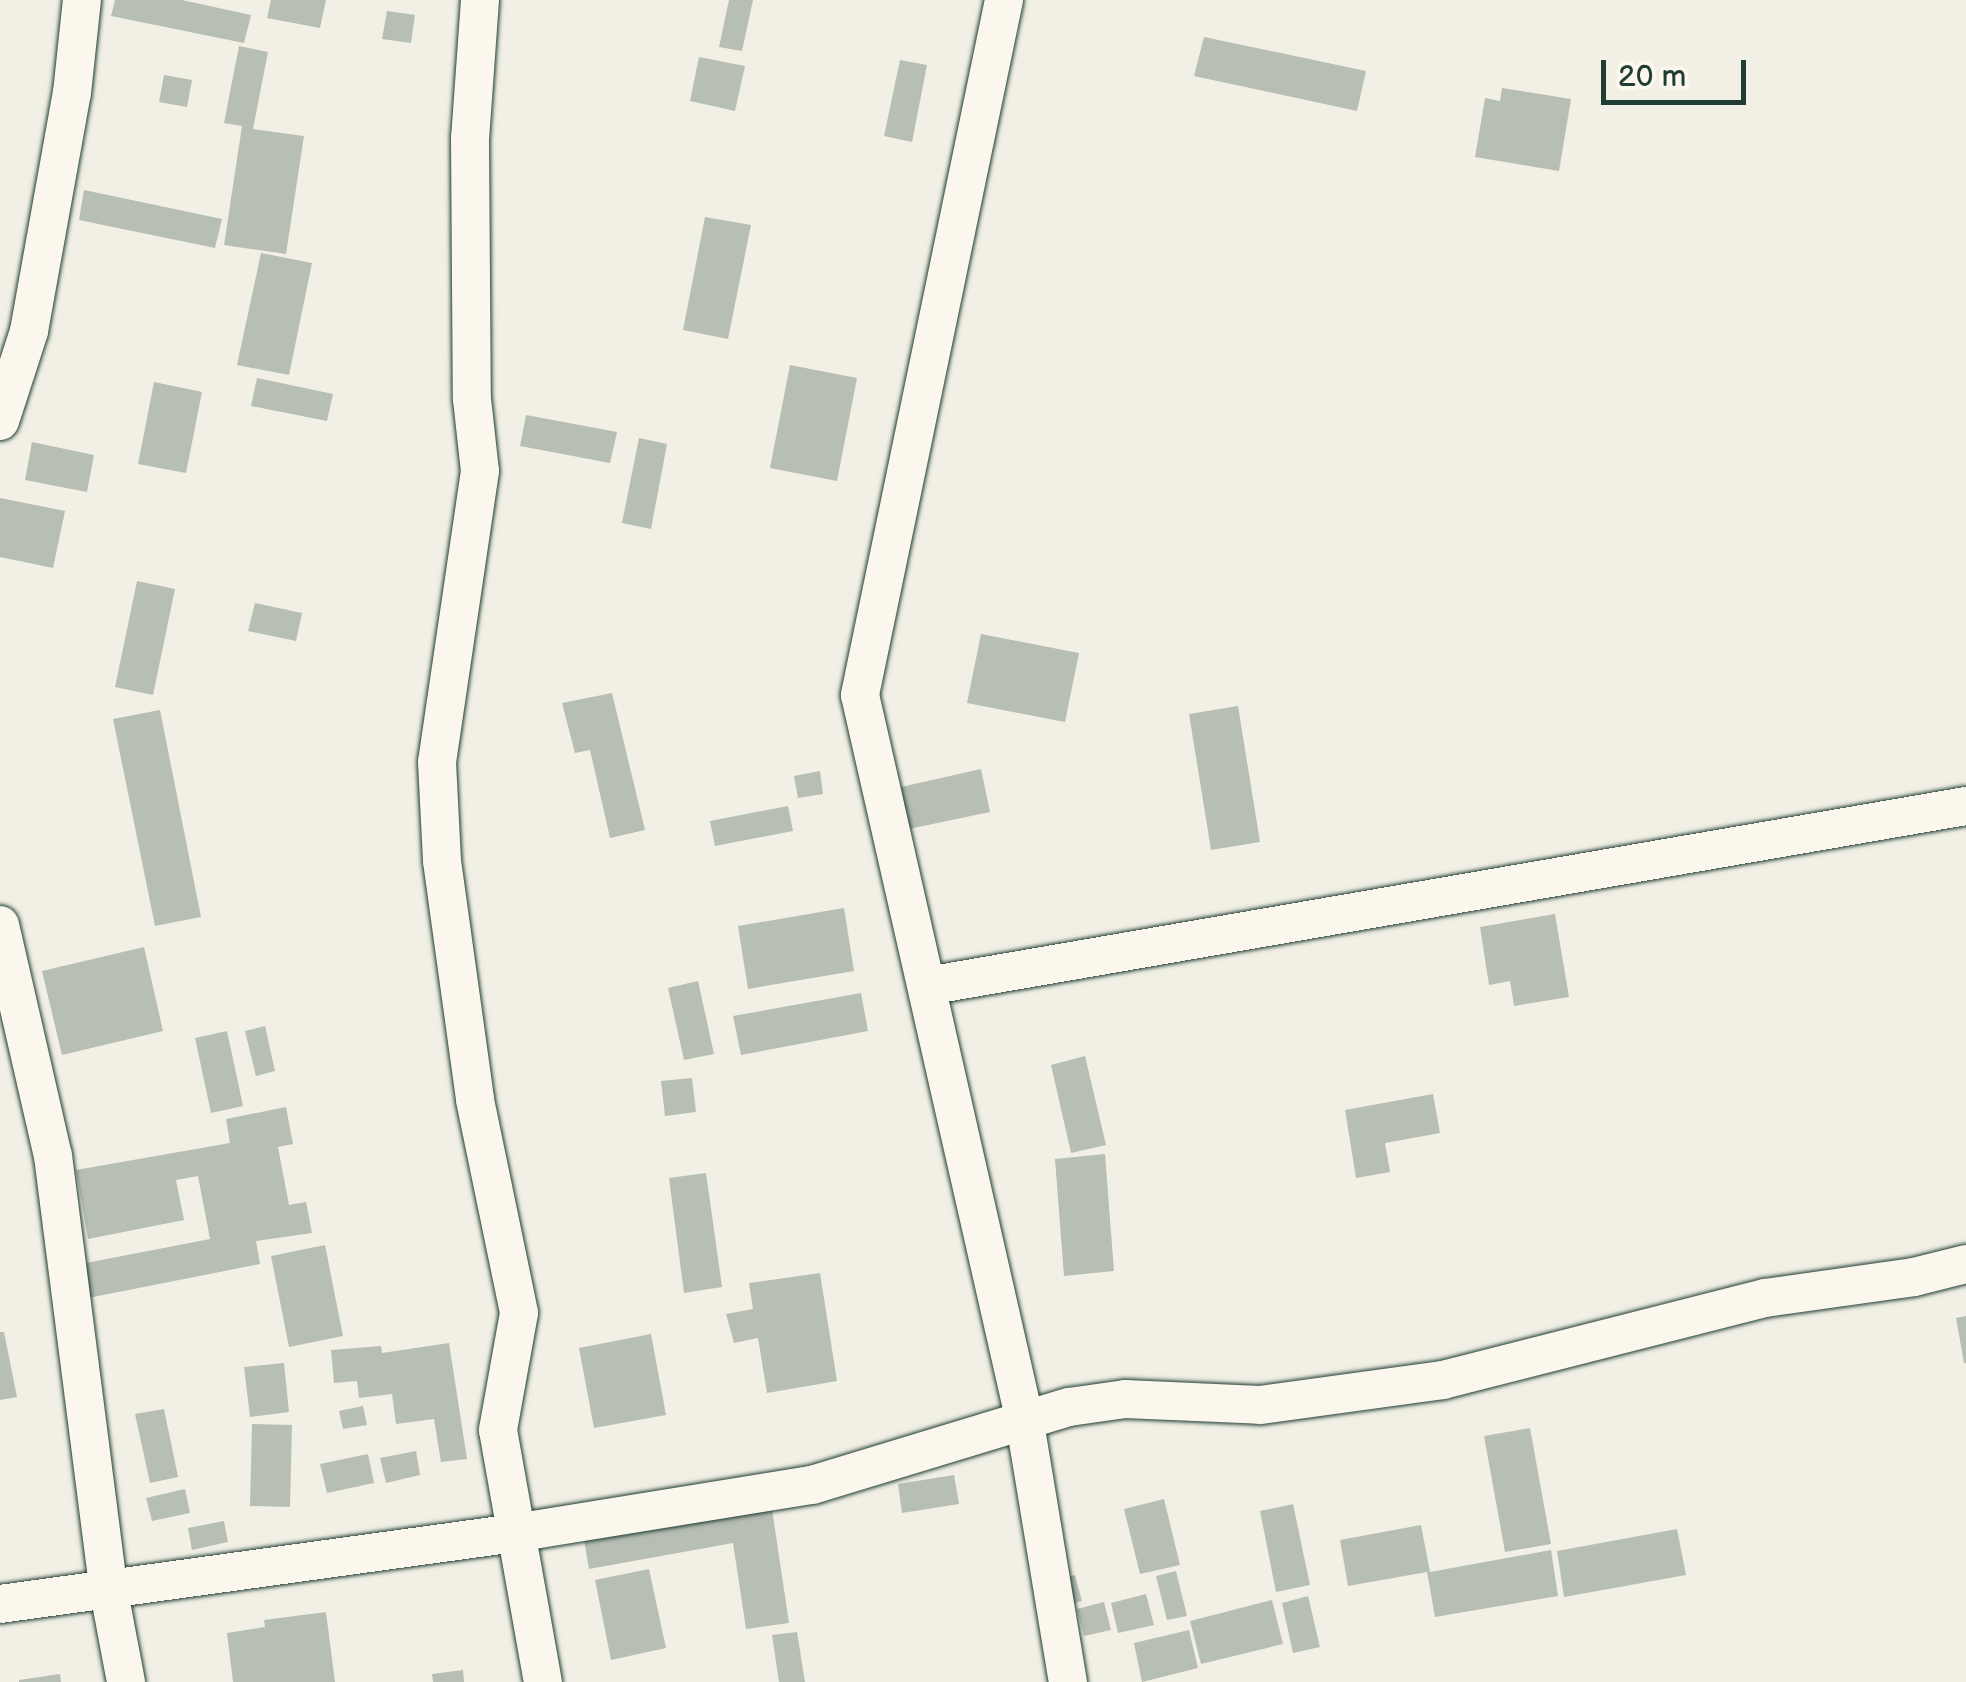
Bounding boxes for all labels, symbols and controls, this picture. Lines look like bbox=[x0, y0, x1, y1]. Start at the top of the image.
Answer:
scale bar bbox=[1606, 40, 1751, 102]
text: 20 m bbox=[1618, 59, 1686, 95]

